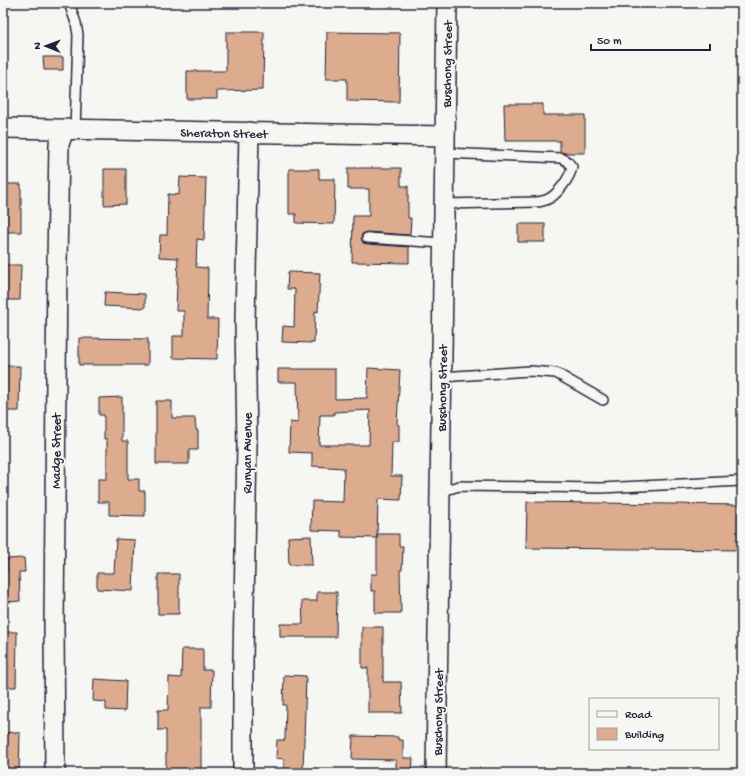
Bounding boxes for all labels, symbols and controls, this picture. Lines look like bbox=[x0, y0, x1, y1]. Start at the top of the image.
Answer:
street label: Buschong Street bbox=[440, 19, 457, 109]
north arrow bbox=[26, 26, 66, 66]
scale bar bbox=[591, 26, 710, 52]
text: 50 m bbox=[597, 35, 622, 49]
text: N bbox=[32, 42, 44, 50]
street label: Sheraton Street bbox=[180, 126, 270, 143]
street label: Buschong Street bbox=[435, 343, 452, 433]
street label: Madge Street bbox=[50, 411, 65, 489]
street label: Runyan Avenue bbox=[241, 412, 256, 494]
street label: Buschong Street bbox=[431, 667, 448, 757]
legend bbox=[589, 698, 719, 750]
text: Road bbox=[625, 709, 652, 723]
text: Building bbox=[624, 729, 664, 743]

